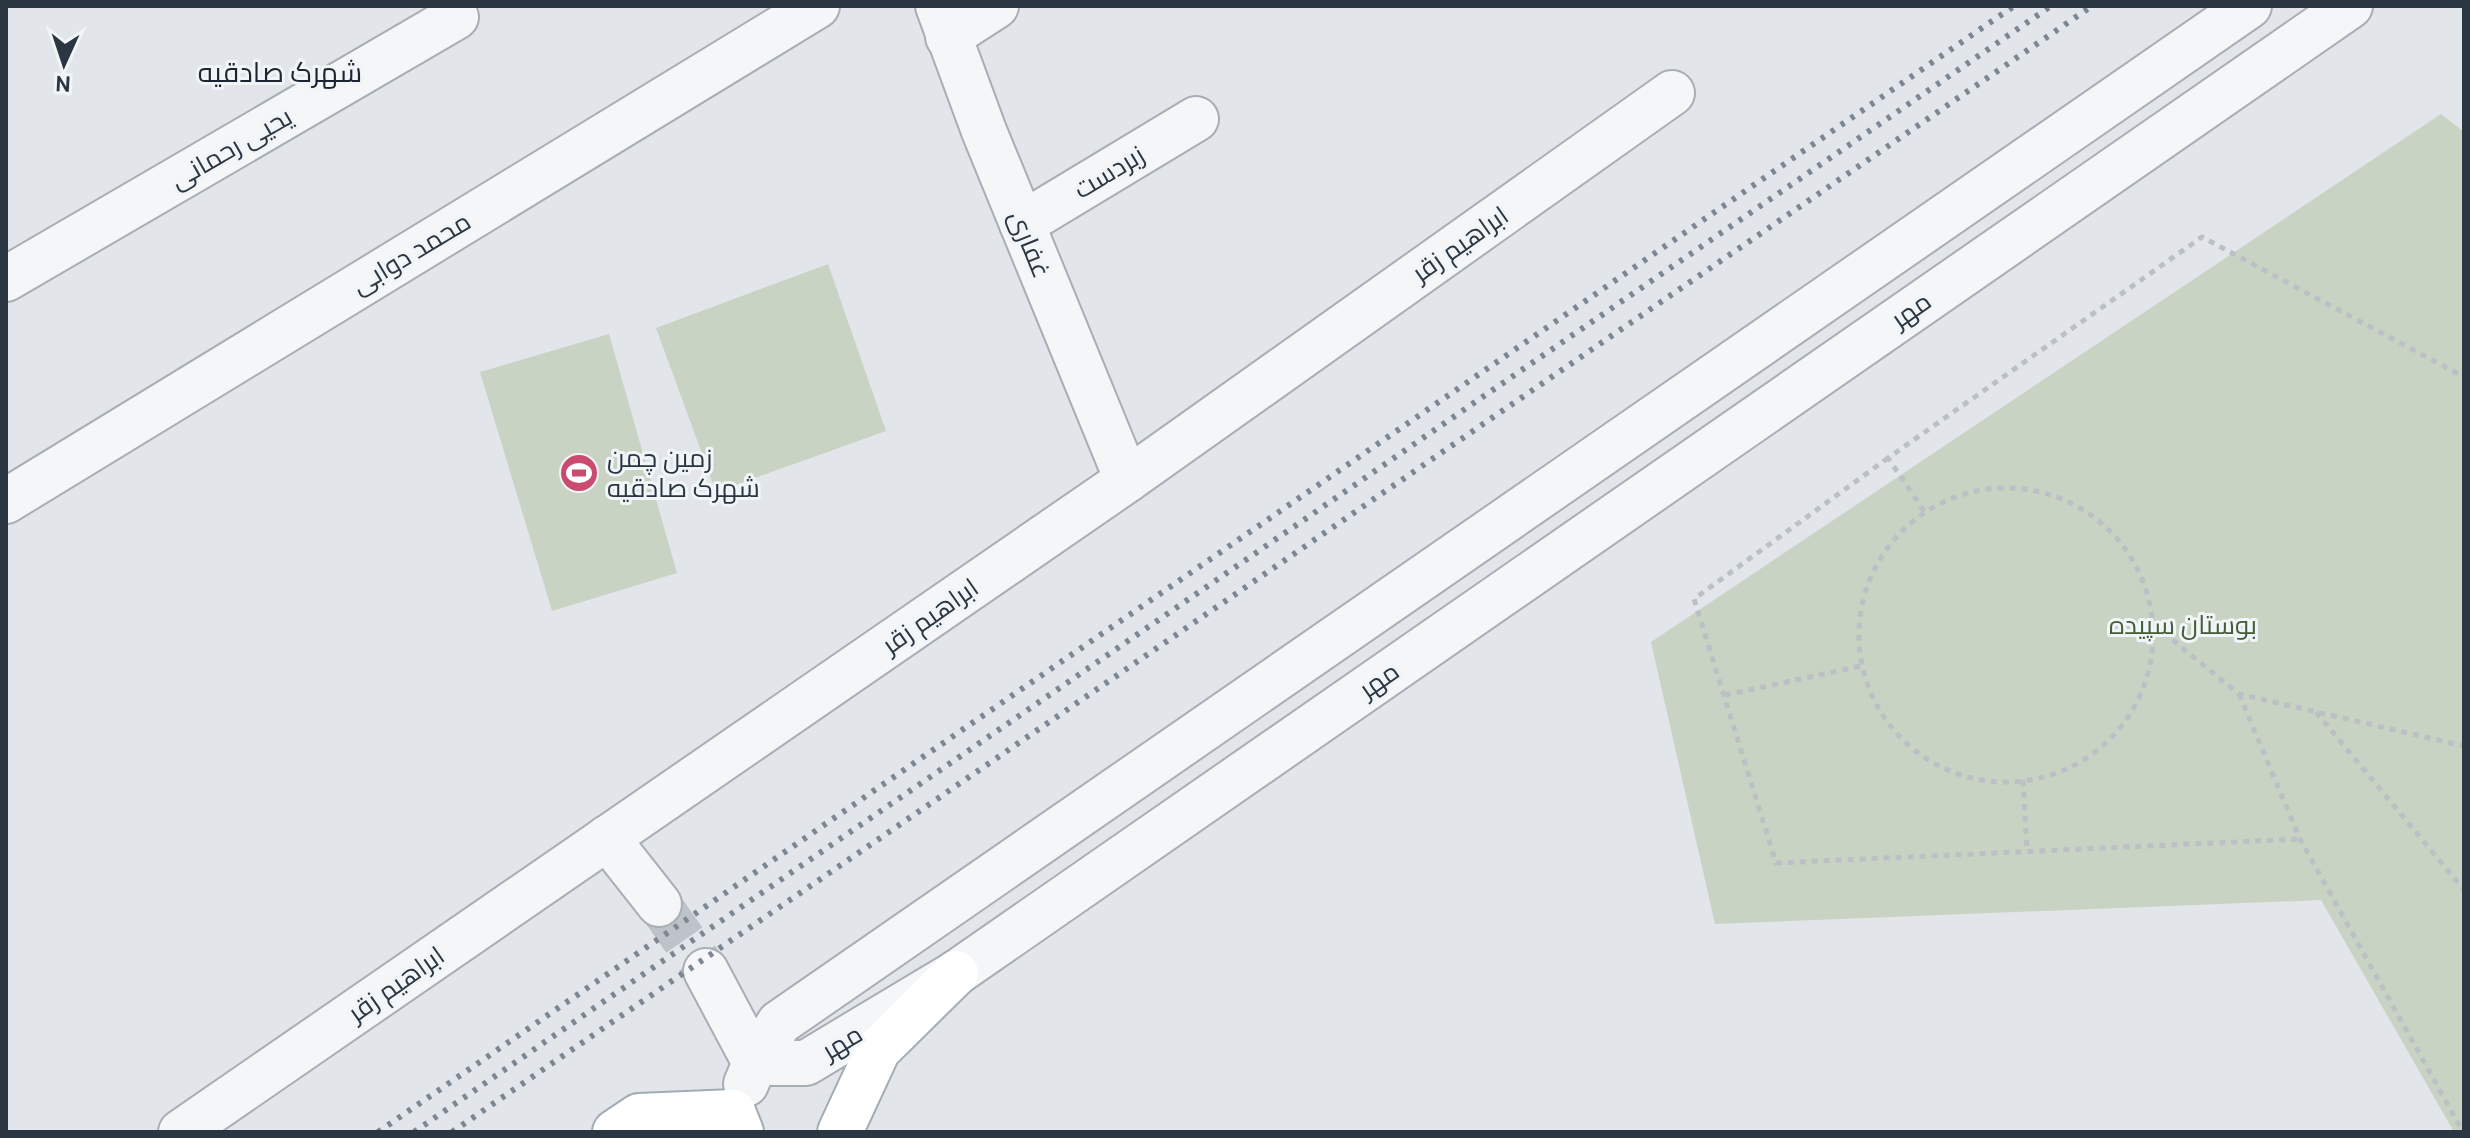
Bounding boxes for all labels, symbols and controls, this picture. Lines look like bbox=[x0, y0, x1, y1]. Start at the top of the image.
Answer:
north arrow bbox=[24, 24, 104, 104]
district label: شهرک صادقیه bbox=[198, 55, 362, 89]
text: N bbox=[55, 70, 71, 97]
street label: یحیی رحمانی bbox=[164, 100, 298, 196]
street label: زبردست bbox=[1068, 138, 1150, 206]
street label: ابراهیم زقر bbox=[1404, 199, 1516, 292]
street label: محمد دوابی bbox=[346, 205, 476, 301]
street label: غفاری bbox=[1002, 206, 1058, 282]
street label: مهر bbox=[1883, 285, 1937, 336]
place label: زمین چمن شهرک صادقیه bbox=[607, 442, 760, 504]
sports icon: زمین چمن شهرک صادقیه bbox=[558, 452, 600, 494]
street label: ابراهیم زقر bbox=[874, 571, 986, 664]
park label: بوستان سپیده bbox=[2109, 609, 2257, 642]
street label: مهر bbox=[1351, 655, 1405, 706]
street label: ابراهیم زقر bbox=[340, 939, 452, 1032]
street label: مهر bbox=[814, 1018, 868, 1067]

